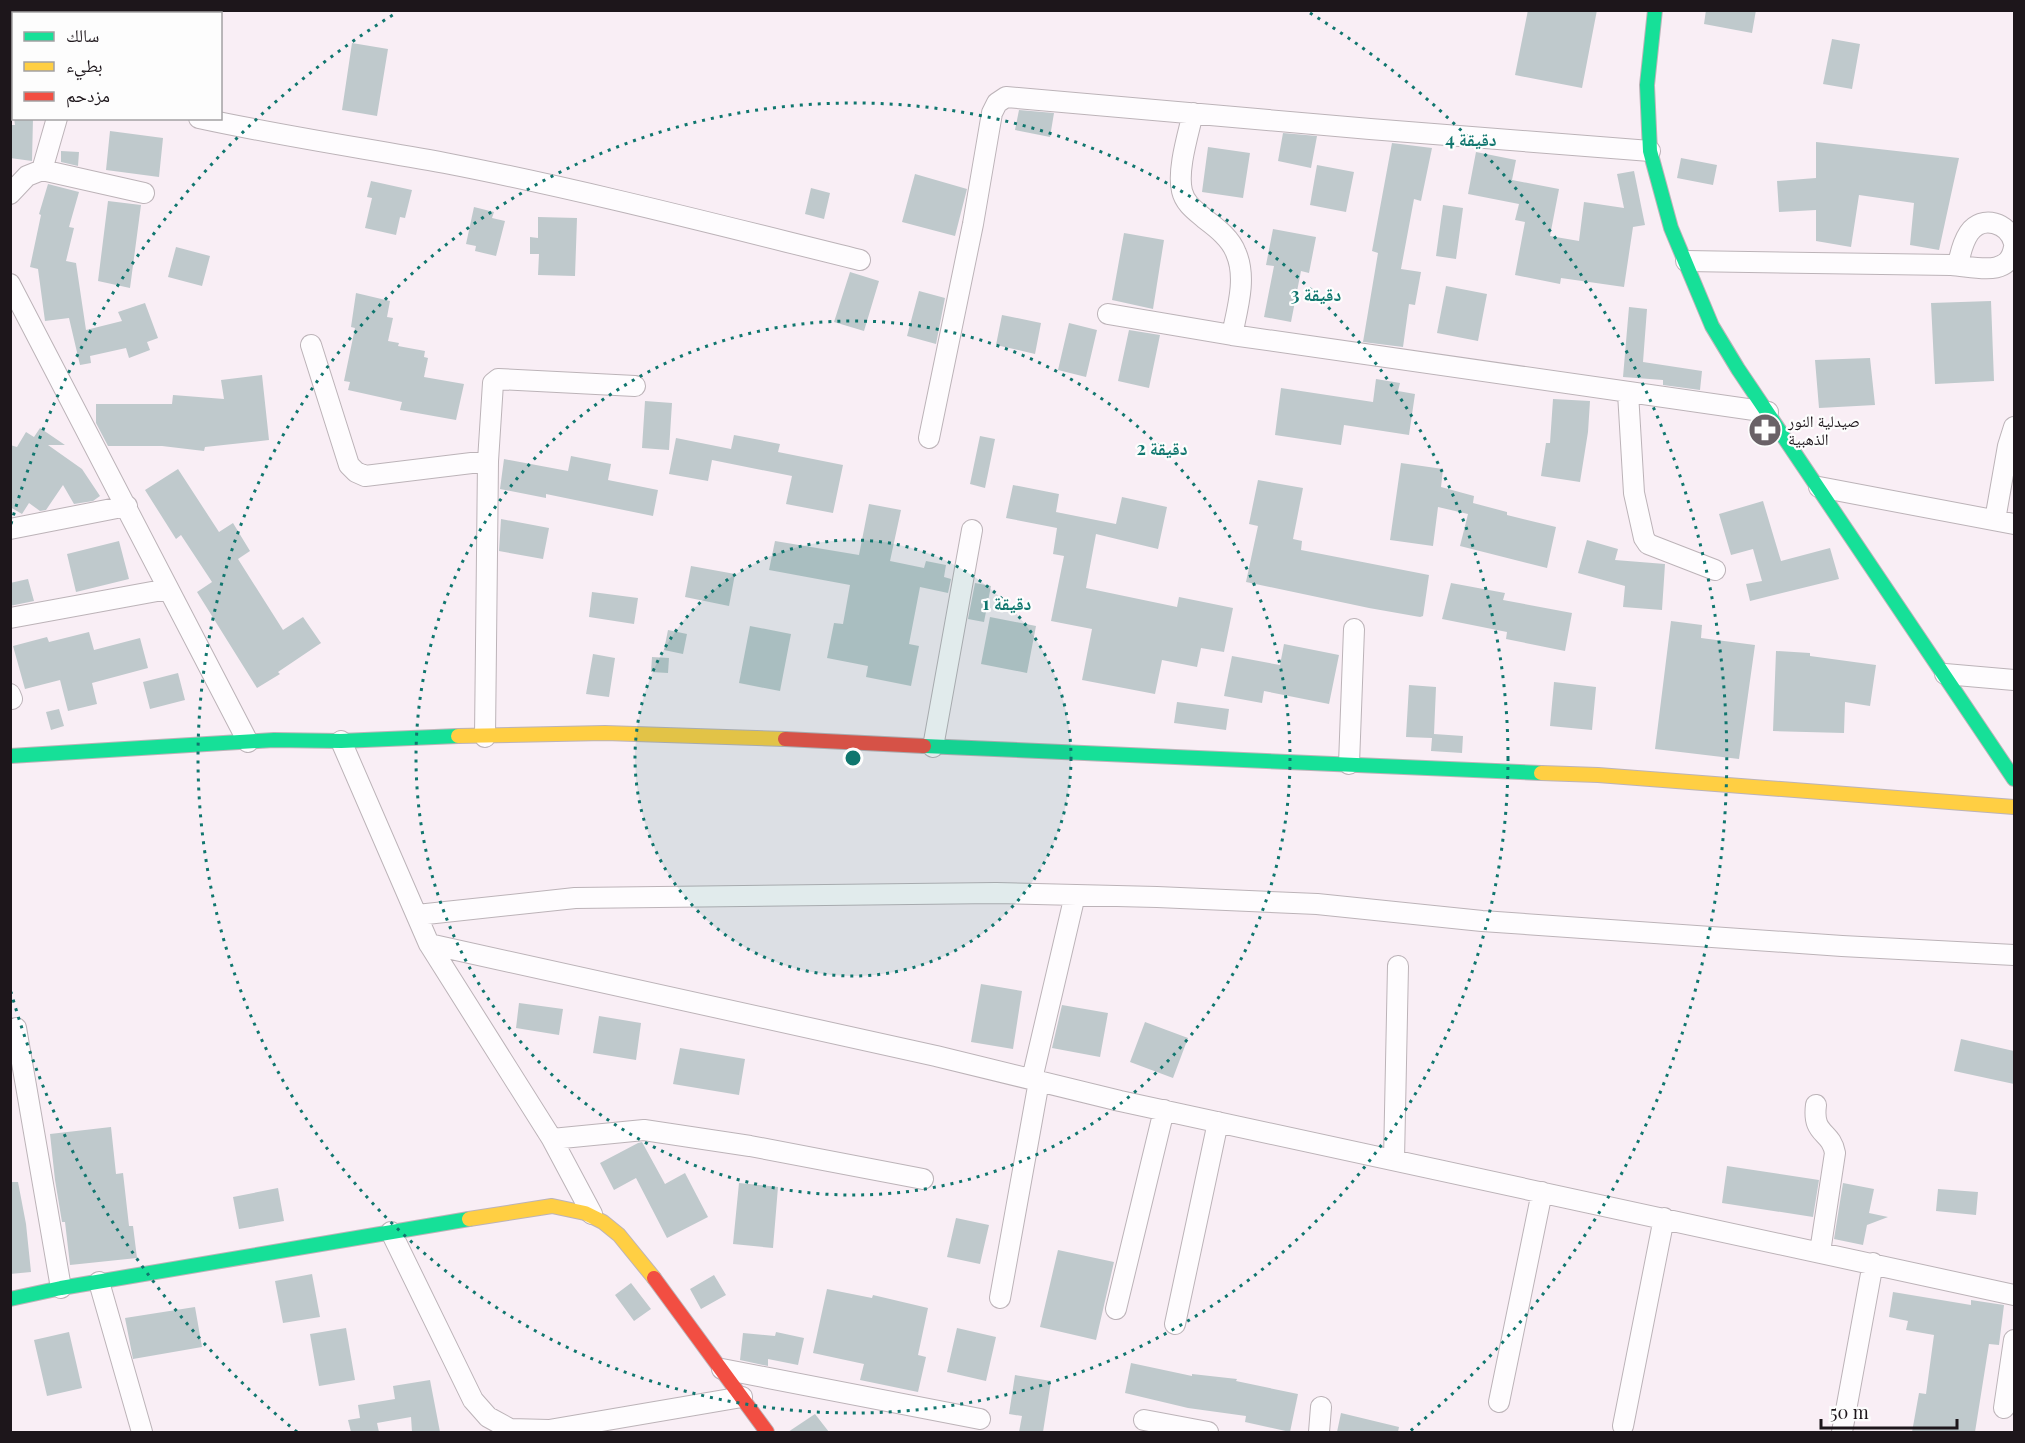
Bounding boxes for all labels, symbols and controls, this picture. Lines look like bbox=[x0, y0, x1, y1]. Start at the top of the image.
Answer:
legend bbox=[12, 12, 222, 120]
text: سالك bbox=[66, 23, 99, 47]
text: بطيء bbox=[66, 53, 103, 81]
text: مزدحم bbox=[66, 83, 110, 108]
text: 4 دقيقة bbox=[1445, 127, 1497, 151]
text: 3 دقيقة bbox=[1291, 282, 1342, 306]
place label: صيدلية النور الذهبية bbox=[1787, 410, 1860, 449]
pharmacy icon: صيدلية النور الذهبية bbox=[1747, 412, 1783, 448]
text: 2 دقيقة bbox=[1136, 436, 1188, 460]
text: 1 دقيقة bbox=[983, 591, 1032, 615]
centre of rings bbox=[843, 748, 863, 768]
scale bar bbox=[1821, 1392, 1958, 1430]
text: 50 m bbox=[1830, 1400, 1869, 1424]

